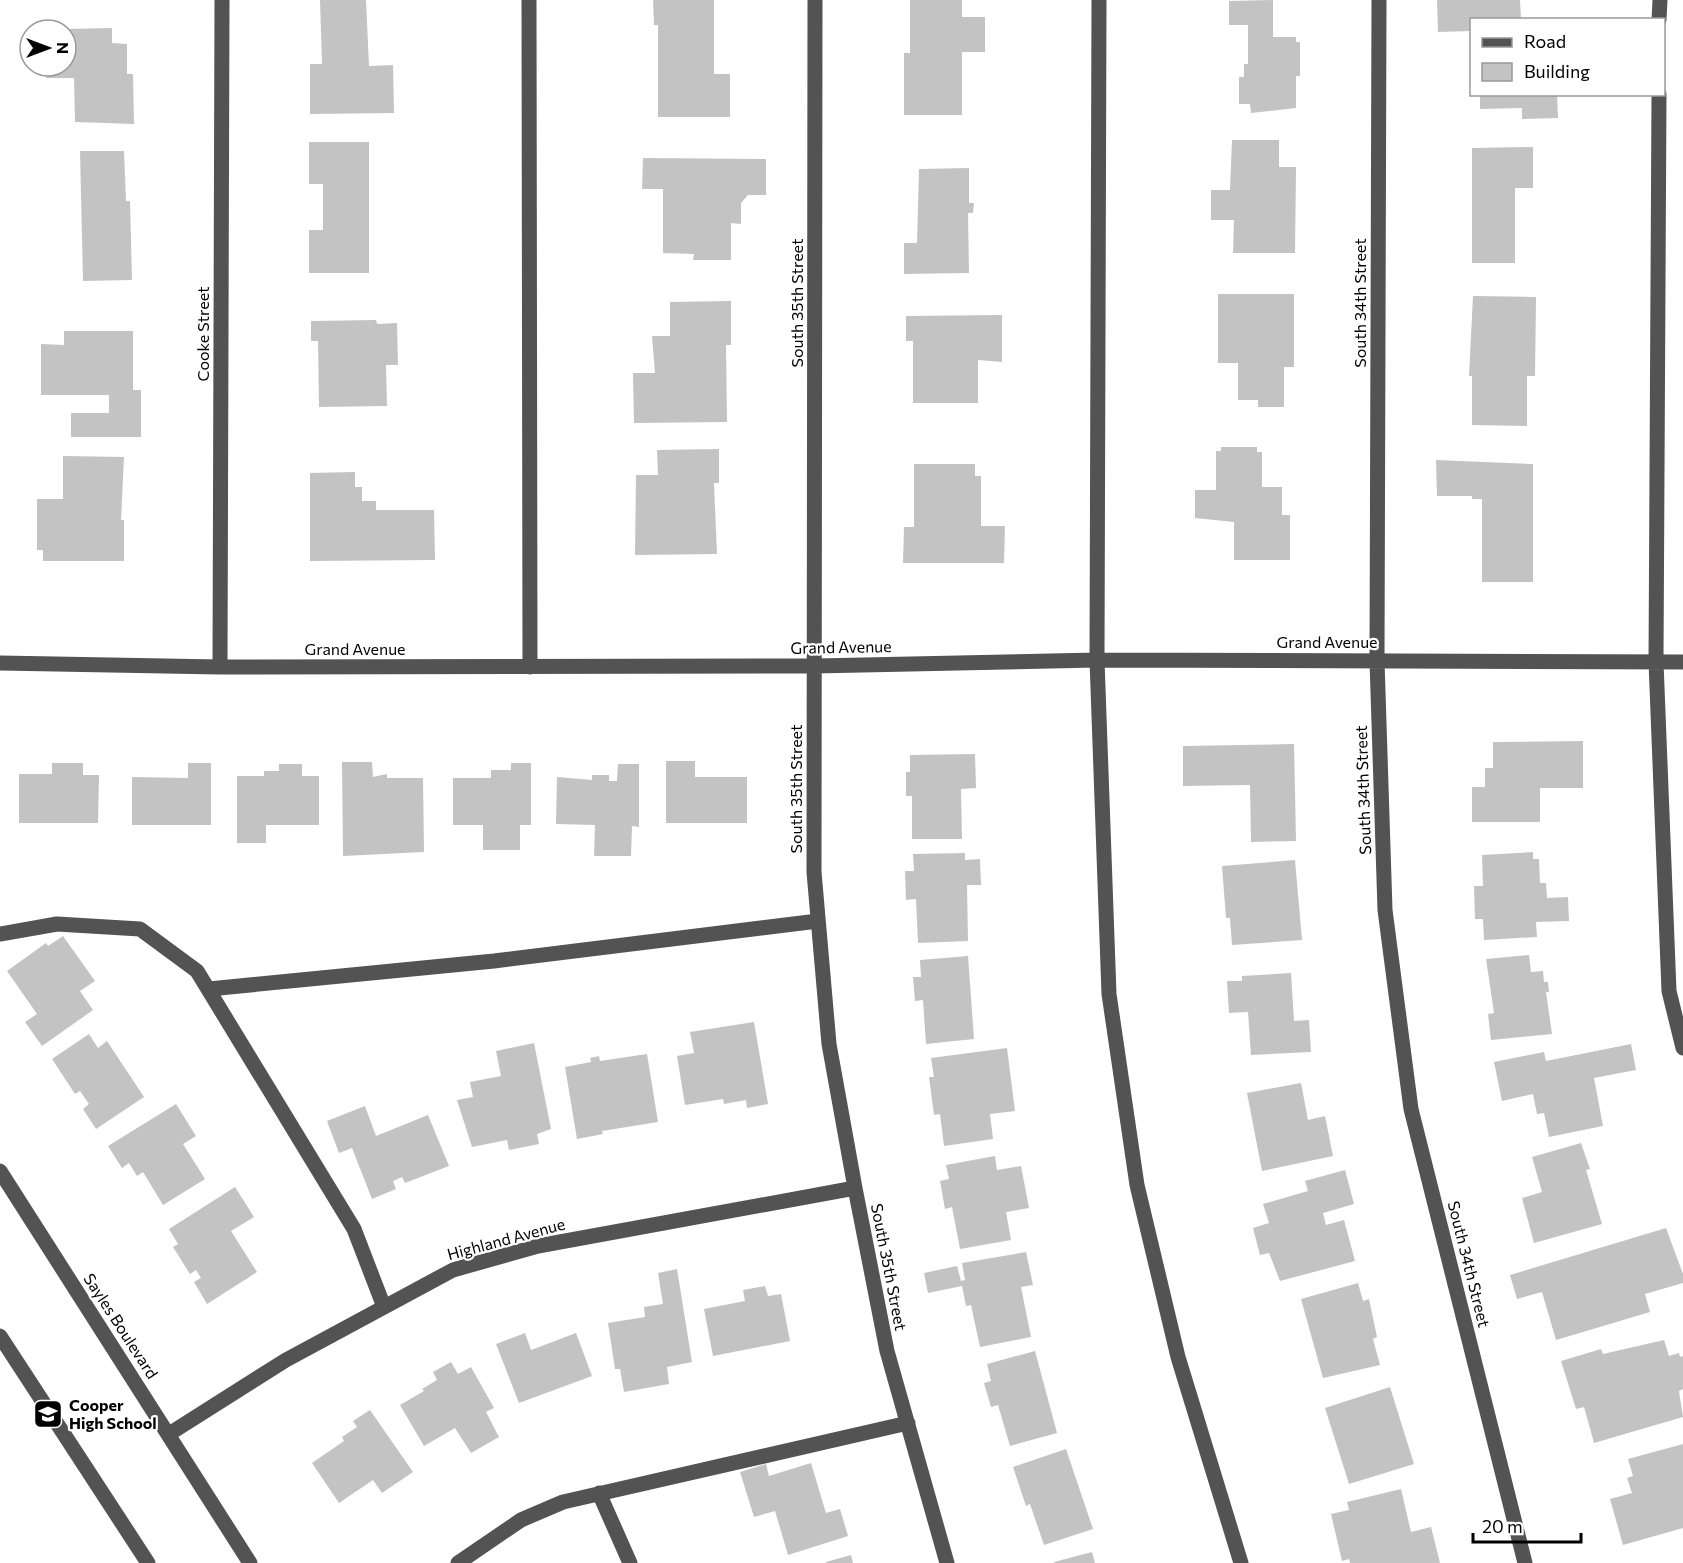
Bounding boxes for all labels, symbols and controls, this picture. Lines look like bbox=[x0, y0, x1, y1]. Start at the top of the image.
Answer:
north arrow bbox=[18, 18, 78, 78]
legend bbox=[1470, 18, 1665, 96]
text: Road bbox=[1524, 30, 1566, 52]
text: N bbox=[54, 42, 73, 54]
text: Building bbox=[1524, 60, 1590, 82]
street label: South 35th Street bbox=[787, 238, 806, 368]
street label: South 34th Street bbox=[1350, 238, 1369, 368]
street label: Cooke Street bbox=[193, 286, 212, 382]
street label: Grand Avenue bbox=[1276, 632, 1378, 651]
street label: Grand Avenue bbox=[790, 636, 892, 657]
street label: Grand Avenue bbox=[304, 639, 406, 658]
street label: South 35th Street bbox=[786, 724, 805, 854]
street label: South 34th Street bbox=[1351, 725, 1374, 855]
street label: South 34th Street bbox=[1445, 1199, 1494, 1329]
street label: South 35th Street bbox=[868, 1202, 911, 1332]
street label: Highland Avenue bbox=[445, 1214, 567, 1263]
street label: Sayles Boulevard bbox=[80, 1270, 162, 1382]
place label: Cooper High School bbox=[69, 1395, 157, 1432]
school or university icon: Cooper High School bbox=[32, 1398, 64, 1430]
scale bar bbox=[1473, 1506, 1581, 1544]
text: 20 m bbox=[1482, 1515, 1523, 1537]

